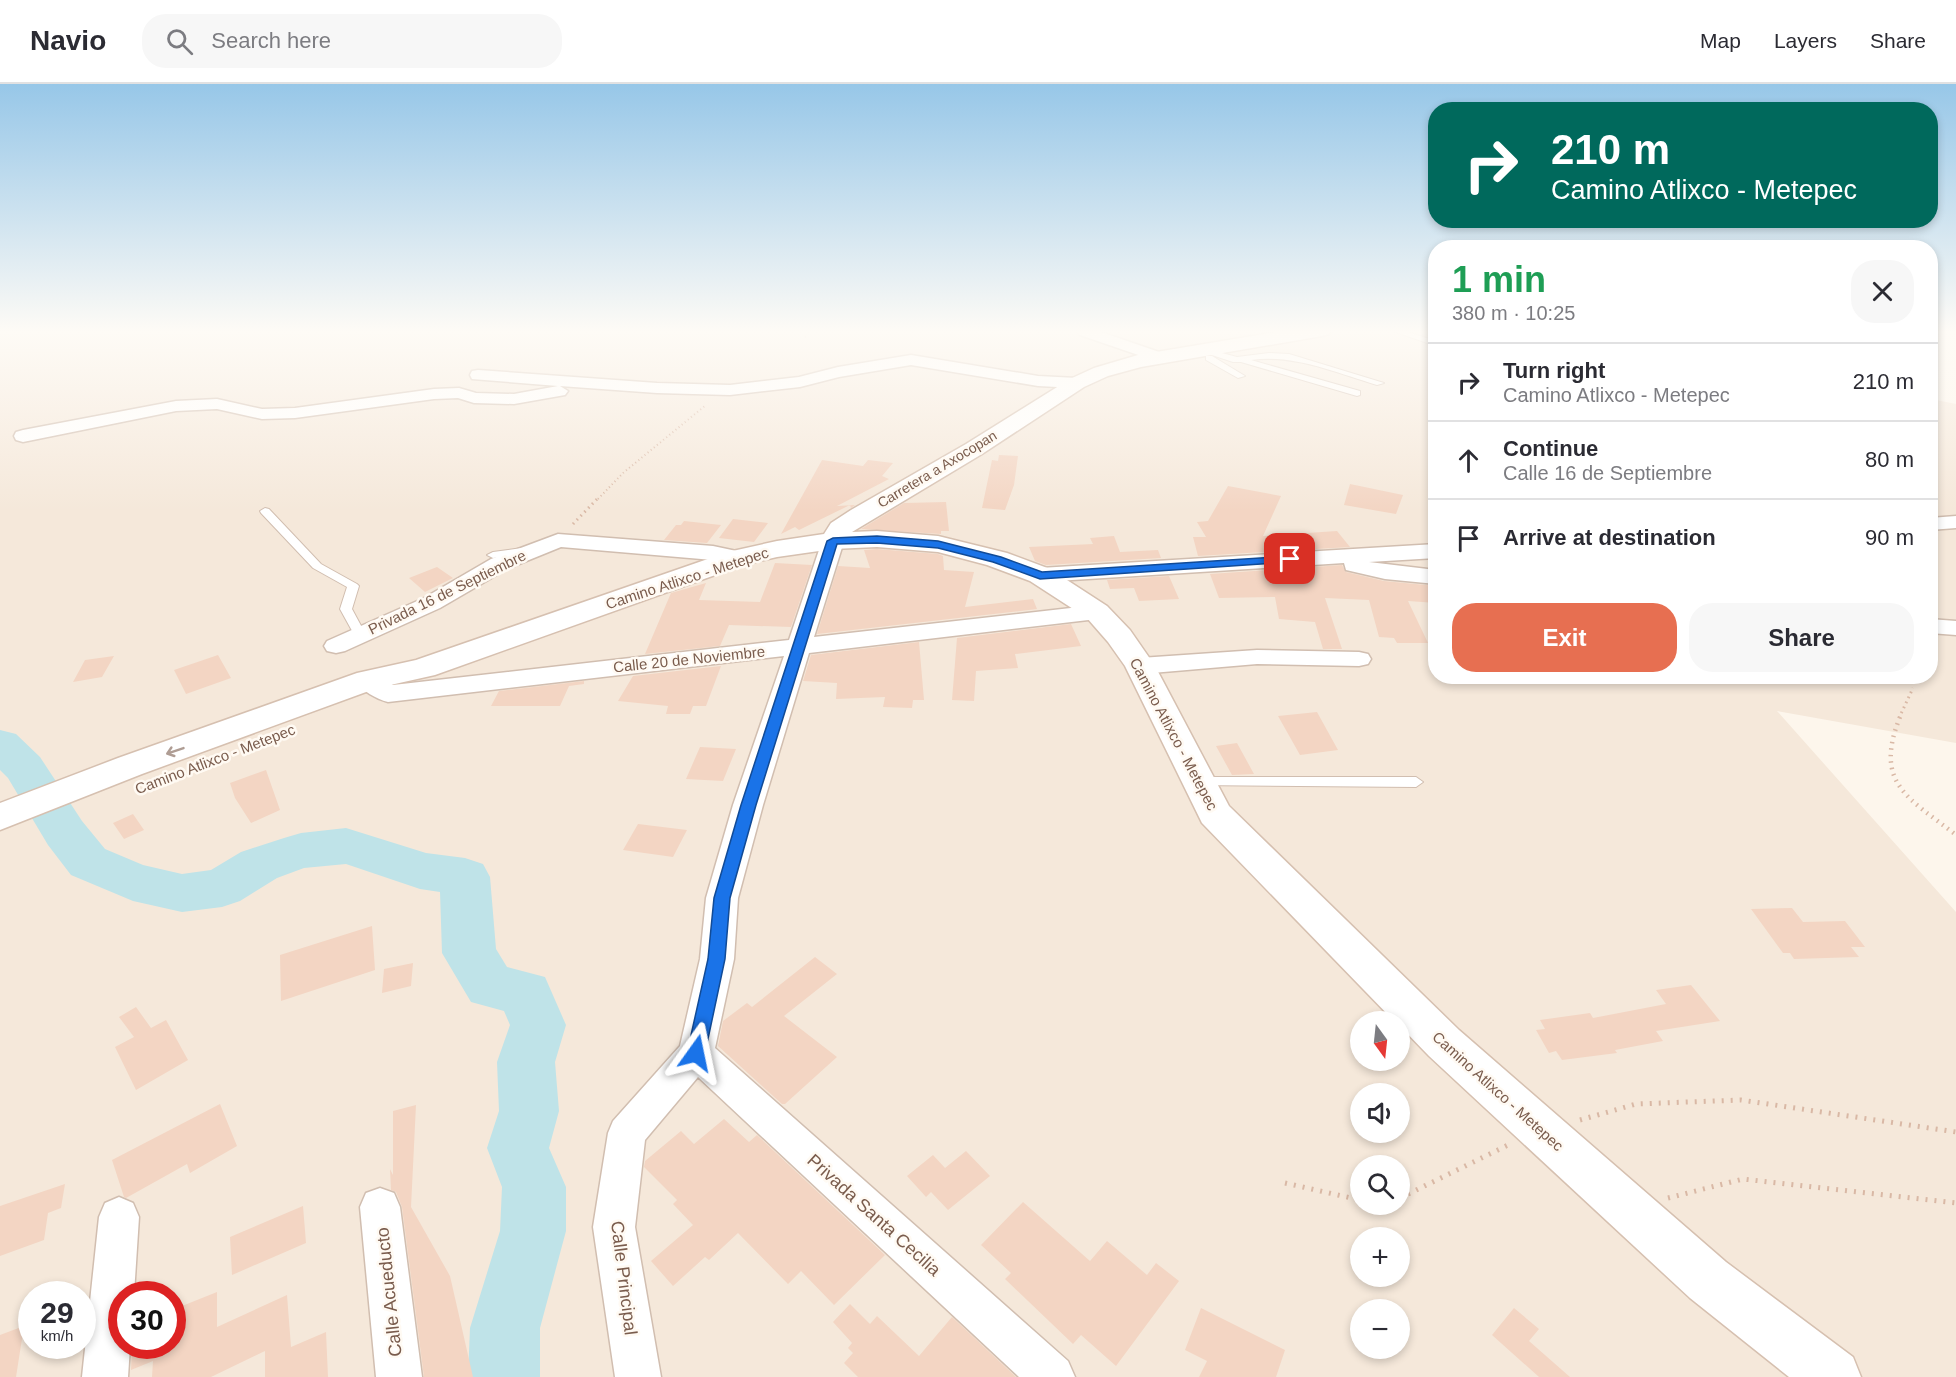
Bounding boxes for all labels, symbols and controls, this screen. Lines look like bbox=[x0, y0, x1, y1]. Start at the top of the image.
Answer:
search box bbox=[142, 14, 562, 68]
text: Navio bbox=[30, 25, 106, 56]
icon: search bbox=[163, 25, 196, 58]
text: Search here bbox=[211, 28, 331, 53]
text: Map bbox=[1700, 29, 1741, 52]
text: Layers bbox=[1774, 29, 1837, 52]
text: Share bbox=[1870, 29, 1926, 52]
icon: right bbox=[1452, 126, 1530, 204]
text: 210 m bbox=[1551, 126, 1670, 173]
text: Camino Atlixco - Metepec bbox=[1551, 175, 1857, 205]
text: 1 min bbox=[1452, 259, 1546, 300]
button: close bbox=[1851, 260, 1914, 323]
text: 380 m · 10:25 bbox=[1452, 302, 1575, 324]
text: Turn right bbox=[1503, 358, 1605, 383]
icon: right bbox=[1452, 366, 1485, 399]
text: 210 m bbox=[1853, 369, 1914, 394]
text: Camino Atlixco - Metepec bbox=[1503, 384, 1730, 406]
street label: Carretera a Axocopan bbox=[875, 427, 999, 511]
text: Continue bbox=[1503, 436, 1598, 461]
icon: ahead bbox=[1452, 444, 1485, 477]
text: 80 m bbox=[1865, 447, 1914, 472]
text: Calle 16 de Septiembre bbox=[1503, 462, 1712, 484]
icon: arrive bbox=[1452, 522, 1485, 555]
text: Arrive at destination bbox=[1503, 525, 1716, 550]
text: 90 m bbox=[1865, 525, 1914, 550]
pin bbox=[1264, 533, 1315, 584]
icon: arrive bbox=[1273, 542, 1306, 575]
street label: Camino Atlixco - Metepec bbox=[603, 543, 771, 612]
street label: Privada 16 de Septiembre bbox=[365, 546, 529, 638]
button: Exit bbox=[1452, 603, 1677, 672]
button: Share bbox=[1689, 603, 1914, 672]
street label: Calle 20 de Noviembre bbox=[612, 643, 766, 675]
street label: Camino Atlixco - Metepec bbox=[1127, 655, 1222, 814]
street label: Camino Atlixco - Metepec bbox=[133, 720, 298, 797]
one-way arrow bbox=[166, 746, 185, 757]
north arrow bbox=[1350, 1011, 1410, 1071]
map controls bbox=[1350, 1011, 1410, 1359]
position arrow bbox=[664, 1021, 728, 1085]
street label: Camino Atlixco - Metepec bbox=[1429, 1028, 1567, 1155]
button: sound bbox=[1350, 1083, 1410, 1143]
street label: Privada Santa Cecilia bbox=[803, 1150, 945, 1281]
button: search bbox=[1350, 1155, 1410, 1215]
street label: Calle Principal bbox=[607, 1220, 641, 1336]
street label: Calle Acueducto bbox=[372, 1226, 406, 1358]
button: + bbox=[1350, 1227, 1410, 1287]
speed limit sign: 30 bbox=[108, 1281, 186, 1359]
text: 29 bbox=[40, 1296, 74, 1329]
button: − bbox=[1350, 1299, 1410, 1359]
text: km/h bbox=[41, 1327, 73, 1344]

